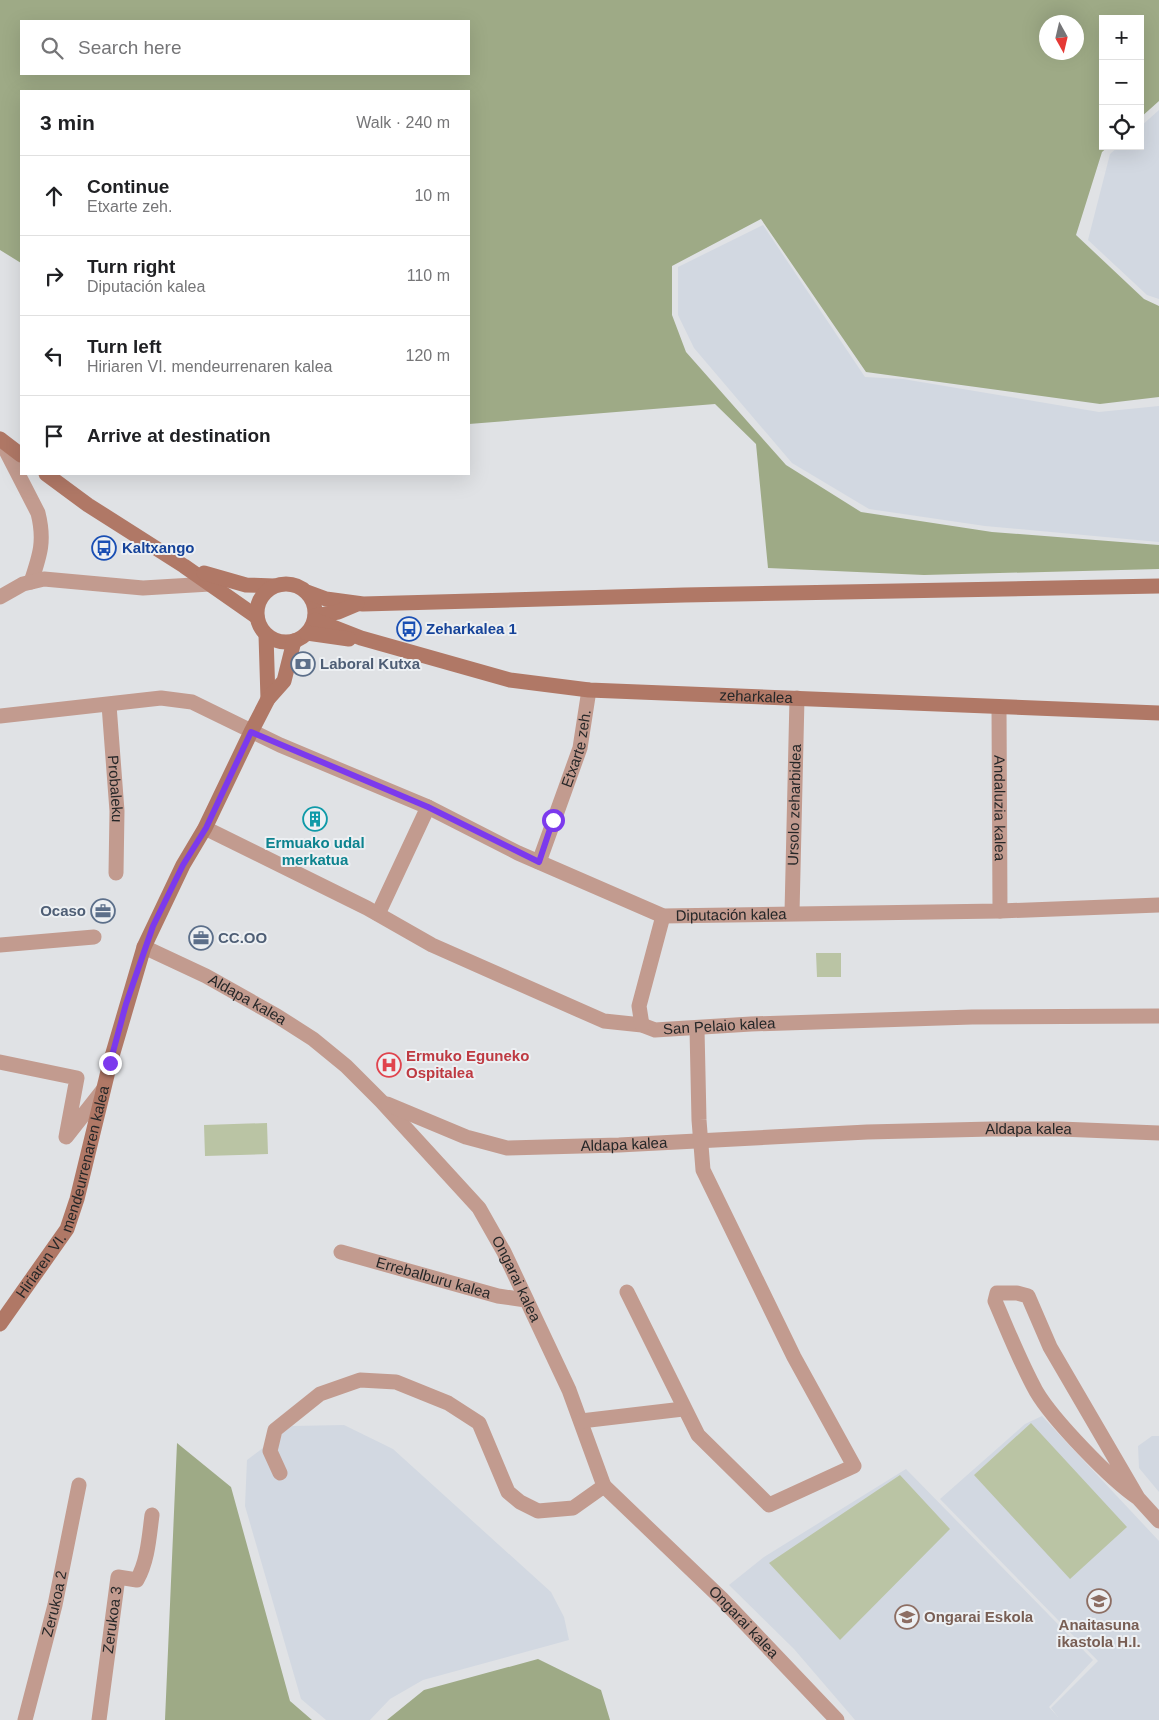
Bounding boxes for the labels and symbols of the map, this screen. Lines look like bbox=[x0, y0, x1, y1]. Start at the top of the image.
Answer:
north arrow bbox=[1039, 15, 1084, 60]
bus stop icon: Kaltxango bbox=[91, 535, 117, 561]
place label: Kaltxango bbox=[122, 539, 195, 556]
bus stop icon: Zeharkalea 1 bbox=[396, 616, 422, 642]
place label: Zeharkalea 1 bbox=[426, 620, 517, 637]
bank icon: Laboral Kutxa bbox=[290, 651, 316, 677]
place label: Laboral Kutxa bbox=[320, 655, 421, 672]
street label: zeharkalea bbox=[719, 686, 794, 706]
street label: Etxarte zeh. bbox=[558, 708, 594, 789]
street label: Ursolo zeharbidea bbox=[784, 743, 804, 866]
street label: Probaleku bbox=[105, 754, 126, 823]
street label: Andaluzia kalea bbox=[991, 755, 1009, 862]
building icon: Ermuako udal merkatua bbox=[302, 806, 328, 832]
route start bbox=[542, 809, 565, 832]
place label: Ermuako udal merkatua bbox=[265, 834, 365, 868]
office icon: Ocaso bbox=[90, 898, 116, 924]
place label: Ocaso bbox=[40, 902, 86, 919]
street label: Diputación kalea bbox=[676, 905, 787, 924]
office icon: CC.OO bbox=[188, 925, 214, 951]
place label: CC.OO bbox=[218, 929, 268, 946]
street label: Aldapa kalea bbox=[206, 970, 290, 1028]
street label: San Pelaio kalea bbox=[662, 1014, 776, 1037]
place label: Ermuko Eguneko Ospitalea bbox=[406, 1047, 529, 1081]
route end bbox=[99, 1052, 122, 1075]
hospital icon: Ermuko Eguneko Ospitalea bbox=[376, 1052, 402, 1078]
street label: Hiriaren VI. mendeurrenaren kalea bbox=[12, 1083, 112, 1301]
street label: Aldapa kalea bbox=[985, 1120, 1073, 1138]
street label: Aldapa kalea bbox=[580, 1133, 668, 1154]
street label: Ongarai kalea bbox=[489, 1233, 545, 1325]
street label: Errebalburu kalea bbox=[374, 1253, 494, 1302]
street label: Zerukoa 2 bbox=[38, 1569, 70, 1639]
street label: Ongarai kalea bbox=[706, 1582, 783, 1662]
street label: Zerukoa 3 bbox=[99, 1585, 125, 1654]
school or university icon: Anaitasuna ikastola H.I. bbox=[1086, 1588, 1112, 1614]
school or university icon: Ongarai Eskola bbox=[894, 1604, 920, 1630]
place label: Ongarai Eskola bbox=[924, 1608, 1034, 1625]
place label: Anaitasuna ikastola H.I. bbox=[1057, 1616, 1141, 1650]

